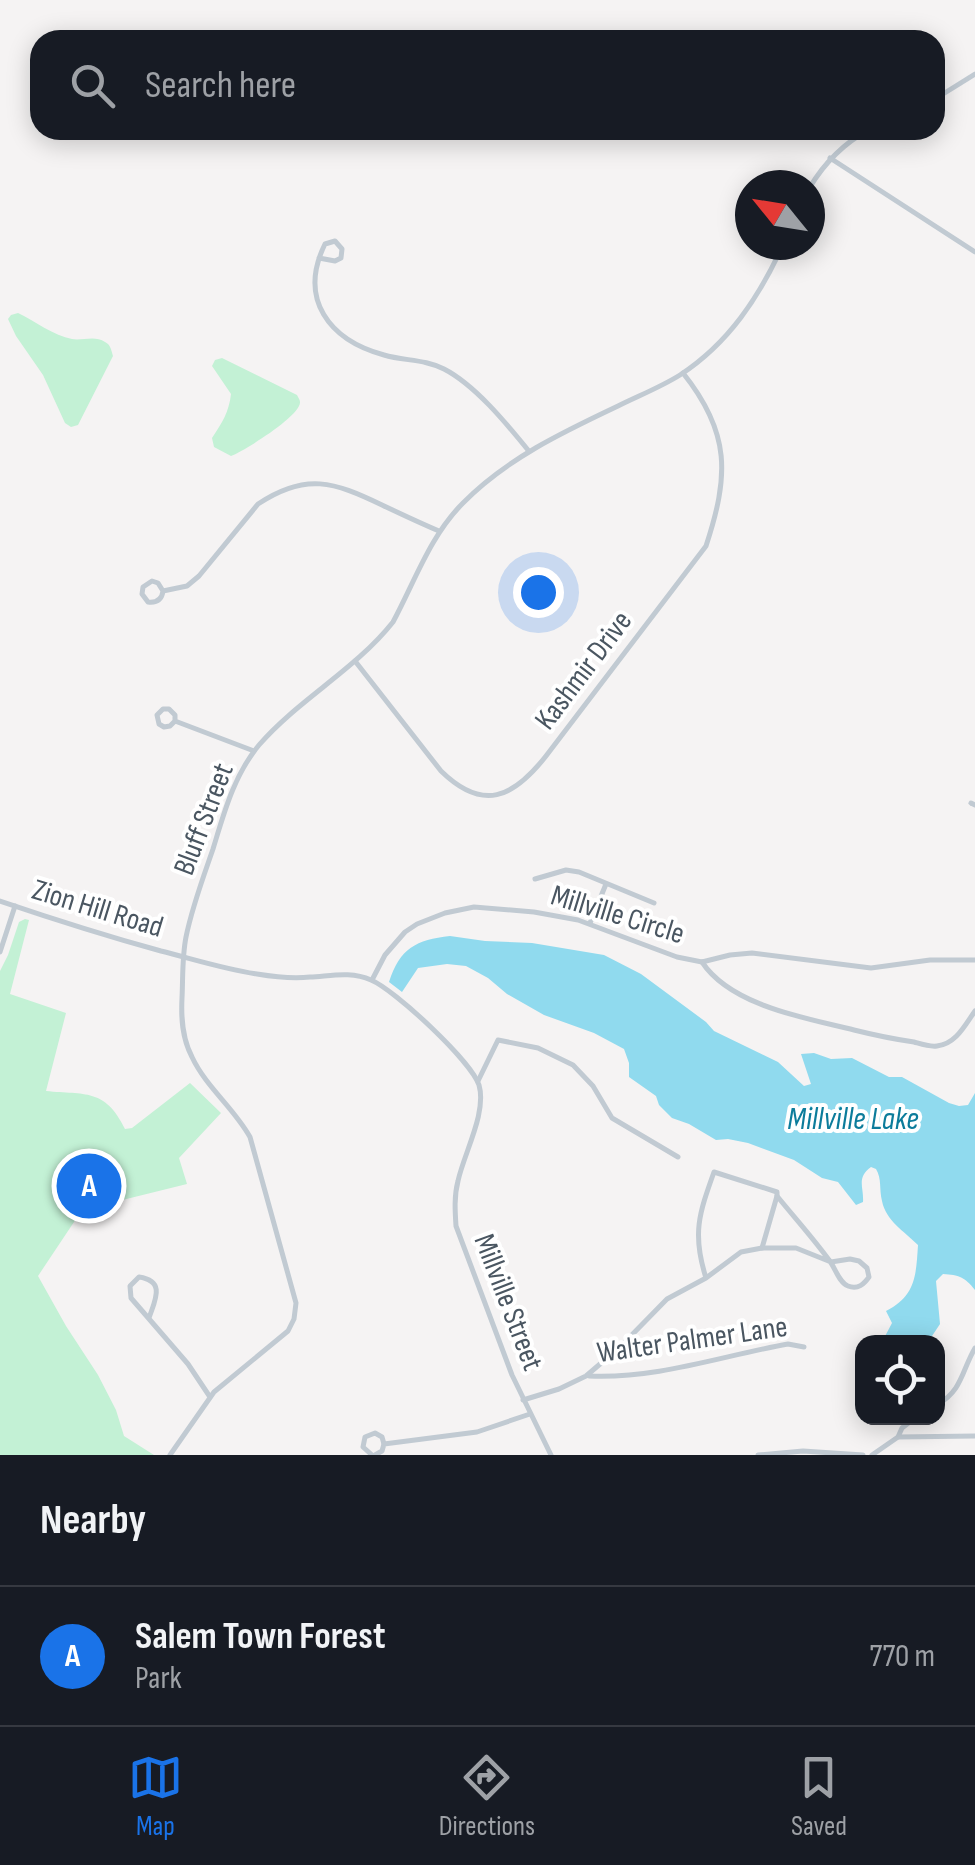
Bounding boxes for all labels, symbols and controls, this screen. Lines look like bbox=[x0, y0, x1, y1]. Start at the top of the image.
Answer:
search box bbox=[30, 30, 945, 140]
icon: search bbox=[65, 58, 120, 113]
text: Search here bbox=[145, 63, 296, 108]
north arrow bbox=[735, 170, 825, 260]
your location bbox=[513, 567, 564, 618]
street label: Kashmir Drive bbox=[528, 604, 640, 737]
street label: Bluff Street bbox=[166, 758, 242, 880]
street label: Zion Hill Road bbox=[28, 872, 167, 946]
street label: Millville Circle bbox=[547, 878, 689, 952]
water label: Millville Lake bbox=[787, 1100, 919, 1139]
pin: A bbox=[56, 1148, 122, 1224]
street label: Millville Street bbox=[466, 1229, 551, 1376]
street label: Walter Palmer Lane bbox=[595, 1309, 790, 1371]
map controls bbox=[855, 1335, 945, 1425]
button: locate bbox=[855, 1335, 945, 1425]
text: Nearby bbox=[40, 1495, 146, 1546]
text: Salem Town Forest bbox=[135, 1614, 385, 1659]
text: A bbox=[65, 1637, 80, 1676]
text: 770 m bbox=[870, 1637, 935, 1676]
text: Park bbox=[135, 1659, 182, 1698]
tab: Map bbox=[128, 1750, 183, 1843]
tab: Directions bbox=[439, 1750, 535, 1843]
tab: Saved bbox=[791, 1750, 847, 1843]

